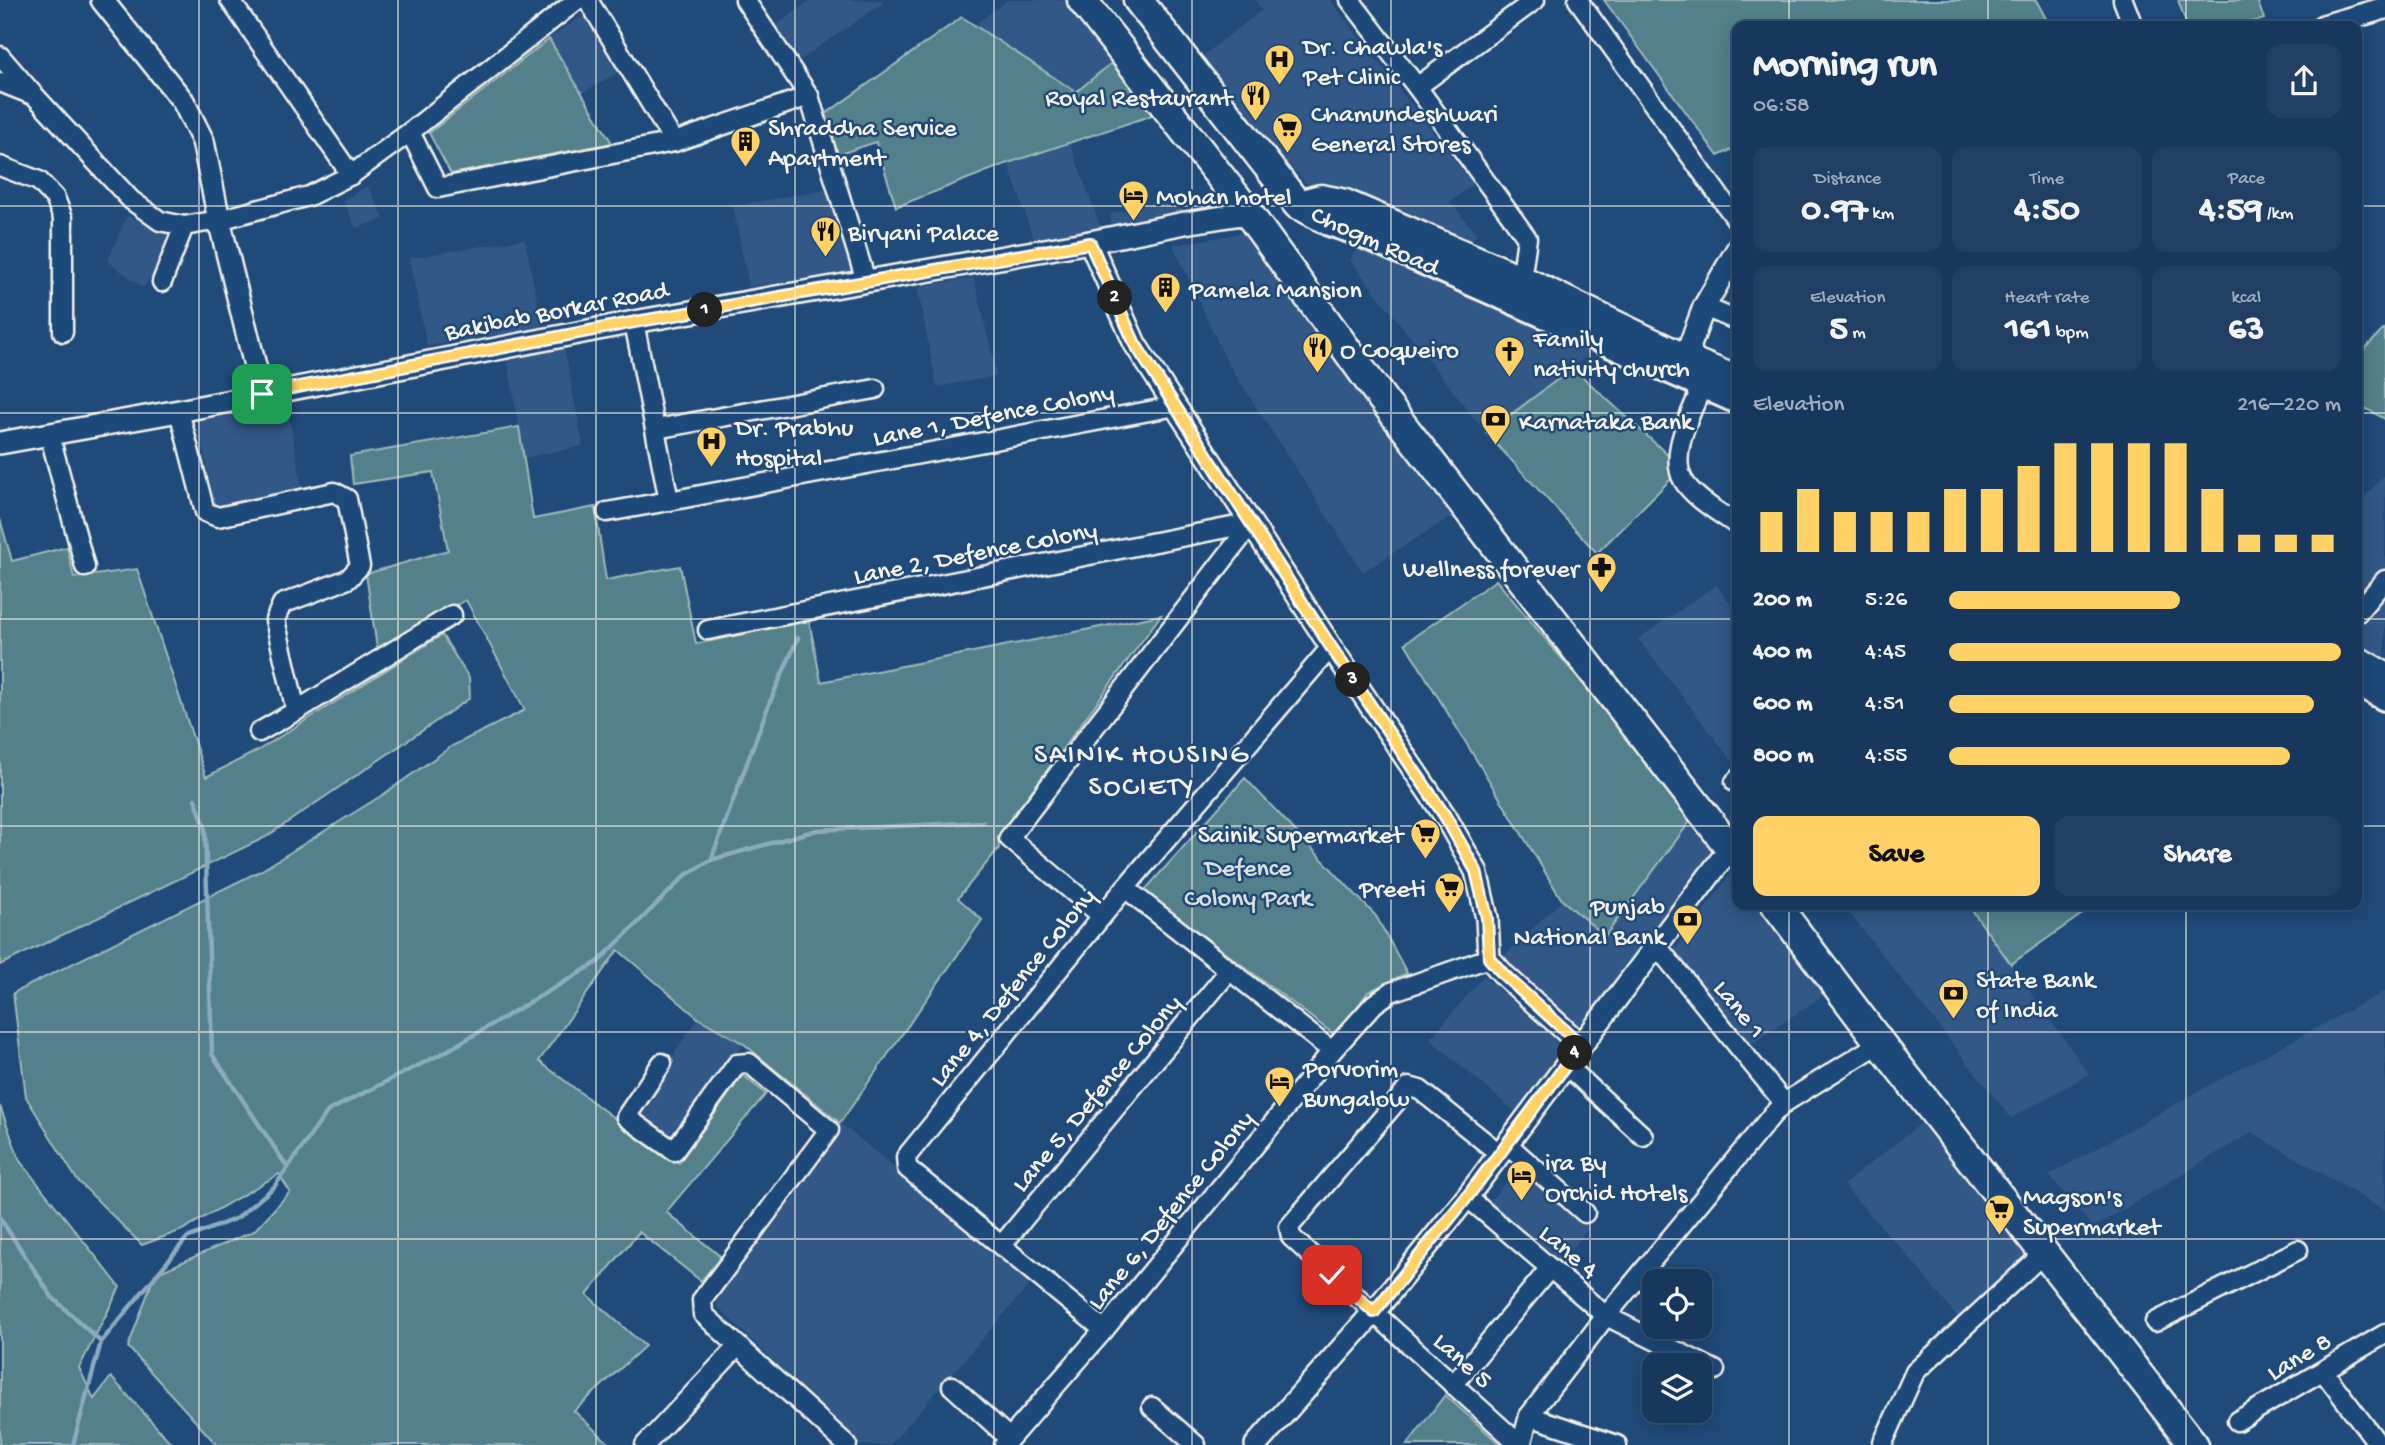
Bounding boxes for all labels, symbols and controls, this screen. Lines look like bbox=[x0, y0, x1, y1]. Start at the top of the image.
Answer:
place label: Dr. Chawla's Pet Clinic bbox=[1301, 34, 1444, 95]
hospital icon: Dr. Chawla's Pet Clinic bbox=[1263, 43, 1297, 87]
button: share bbox=[2267, 44, 2341, 118]
text: Morning run bbox=[1753, 45, 1937, 89]
restaurant icon: Royal Restaurant bbox=[1238, 79, 1272, 123]
place label: Royal Restaurant bbox=[1045, 85, 1234, 116]
text: 06:58 bbox=[1753, 93, 1810, 120]
place label: Chamundeshwari General Stores bbox=[1311, 101, 1498, 162]
supermarket icon: Chamundeshwari General Stores bbox=[1271, 110, 1305, 154]
place label: Shraddha Service Apartment bbox=[768, 115, 957, 176]
building icon: Shraddha Service Apartment bbox=[728, 124, 762, 168]
text: Distance bbox=[1814, 168, 1881, 191]
text: Time bbox=[2030, 168, 2064, 191]
text: Pace bbox=[2228, 168, 2265, 191]
hotel icon: Mohan hotel bbox=[1116, 178, 1150, 222]
place label: Mohan hotel bbox=[1156, 184, 1292, 215]
text: 0.97 bbox=[1801, 191, 1868, 232]
text: 4:50 bbox=[2014, 191, 2080, 232]
text: 4:59 bbox=[2199, 191, 2263, 232]
street label: Chogm Road bbox=[1305, 201, 1445, 286]
text: km bbox=[1868, 203, 1894, 226]
text: /km bbox=[2263, 203, 2294, 226]
restaurant icon: Biryani Palace bbox=[808, 214, 842, 258]
place label: Biryani Palace bbox=[847, 220, 999, 251]
building icon: Pamela Mansion bbox=[1149, 271, 1183, 315]
street label: Bakibab Borkar Road bbox=[441, 276, 673, 350]
place label: Pamela Mansion bbox=[1188, 277, 1363, 308]
pin: 2 bbox=[1098, 280, 1132, 316]
text: 2 bbox=[1110, 286, 1119, 309]
text: Elevation bbox=[1810, 287, 1885, 310]
text: Heart rate bbox=[2004, 287, 2090, 310]
text: kcal bbox=[2231, 287, 2261, 310]
pin: 1 bbox=[688, 292, 722, 328]
text: 1 bbox=[701, 298, 708, 321]
text: 5 bbox=[1829, 310, 1848, 351]
text: 161 bbox=[2005, 310, 2051, 351]
text: 63 bbox=[2228, 310, 2264, 351]
text: m bbox=[1848, 322, 1866, 345]
text: bpm bbox=[2051, 322, 2089, 345]
place label: Family nativity church bbox=[1532, 326, 1690, 387]
restaurant icon: O Coqueiro bbox=[1300, 331, 1334, 375]
church icon: Family nativity church bbox=[1493, 335, 1527, 379]
place label: O Coqueiro bbox=[1340, 337, 1459, 368]
pin bbox=[232, 364, 292, 424]
icon: arrive bbox=[243, 375, 281, 413]
street label: Lane 1, Defence Colony bbox=[871, 379, 1117, 456]
text: Elevation bbox=[1753, 392, 1844, 419]
text: 216–220 m bbox=[2237, 392, 2341, 419]
bank icon: Karnataka Bank bbox=[1479, 403, 1513, 447]
place label: Karnataka Bank bbox=[1519, 409, 1695, 440]
place label: Dr. Prabhu Hospital bbox=[733, 415, 853, 476]
hospital icon: Dr. Prabhu Hospital bbox=[695, 424, 729, 468]
street label: Lane 2, Defence Colony bbox=[851, 517, 1100, 594]
pharmacy icon: Wellness forever bbox=[1585, 550, 1619, 594]
place label: Wellness forever bbox=[1403, 556, 1582, 587]
text: 200 m bbox=[1753, 587, 1812, 614]
text: 5:26 bbox=[1865, 587, 1907, 614]
text: 400 m bbox=[1753, 639, 1812, 666]
text: 4:45 bbox=[1865, 639, 1906, 666]
pin: 3 bbox=[1336, 662, 1370, 698]
text: 3 bbox=[1348, 668, 1357, 691]
text: 600 m bbox=[1753, 691, 1813, 718]
text: 4:51 bbox=[1865, 691, 1905, 718]
district label: SAINIK HOUSING SOCIETY bbox=[1034, 740, 1250, 805]
text: 800 m bbox=[1753, 743, 1814, 770]
text: 4:55 bbox=[1865, 743, 1907, 770]
supermarket icon: Sainik Supermarket bbox=[1409, 816, 1443, 860]
button: Save bbox=[1753, 816, 2040, 896]
button: Share bbox=[2054, 816, 2341, 896]
place label: Sainik Supermarket bbox=[1198, 822, 1405, 853]
park label: Defence Colony Park bbox=[1184, 855, 1314, 916]
supermarket icon: Preeti bbox=[1432, 870, 1466, 914]
place label: Preeti bbox=[1358, 876, 1426, 907]
street label: Lane 4, Defence Colony bbox=[925, 883, 1104, 1095]
place label: Punjab National Bank bbox=[1514, 894, 1667, 955]
bank icon: Punjab National Bank bbox=[1671, 903, 1705, 947]
place label: State Bank of India bbox=[1976, 967, 2097, 1028]
street label: Lane 1 bbox=[1705, 975, 1770, 1046]
bank icon: State Bank of India bbox=[1936, 976, 1970, 1020]
street label: Lane 5, Defence Colony bbox=[1007, 990, 1190, 1200]
pin: 4 bbox=[1558, 1036, 1592, 1070]
text: 4 bbox=[1570, 1041, 1579, 1064]
place label: Porvorim Bungalow bbox=[1302, 1056, 1409, 1117]
hotel icon: Porvorim Bungalow bbox=[1263, 1065, 1297, 1109]
street label: Lane 6, Defence Colony bbox=[1082, 1106, 1263, 1318]
place label: ira By Orchid Hotels bbox=[1545, 1150, 1689, 1211]
hotel icon: ira By Orchid Hotels bbox=[1505, 1159, 1539, 1203]
place label: Magson's Supermarket bbox=[2023, 1184, 2163, 1245]
supermarket icon: Magson's Supermarket bbox=[1983, 1193, 2017, 1237]
street label: Lane 4 bbox=[1531, 1220, 1603, 1287]
pin bbox=[1302, 1245, 1362, 1305]
icon: check bbox=[1313, 1256, 1351, 1294]
map controls bbox=[1642, 1269, 1712, 1423]
button: locate bbox=[1642, 1269, 1712, 1339]
street label: Lane 5 bbox=[1425, 1328, 1497, 1397]
street label: Lane 8 bbox=[2262, 1328, 2338, 1390]
button: layers bbox=[1642, 1353, 1712, 1423]

